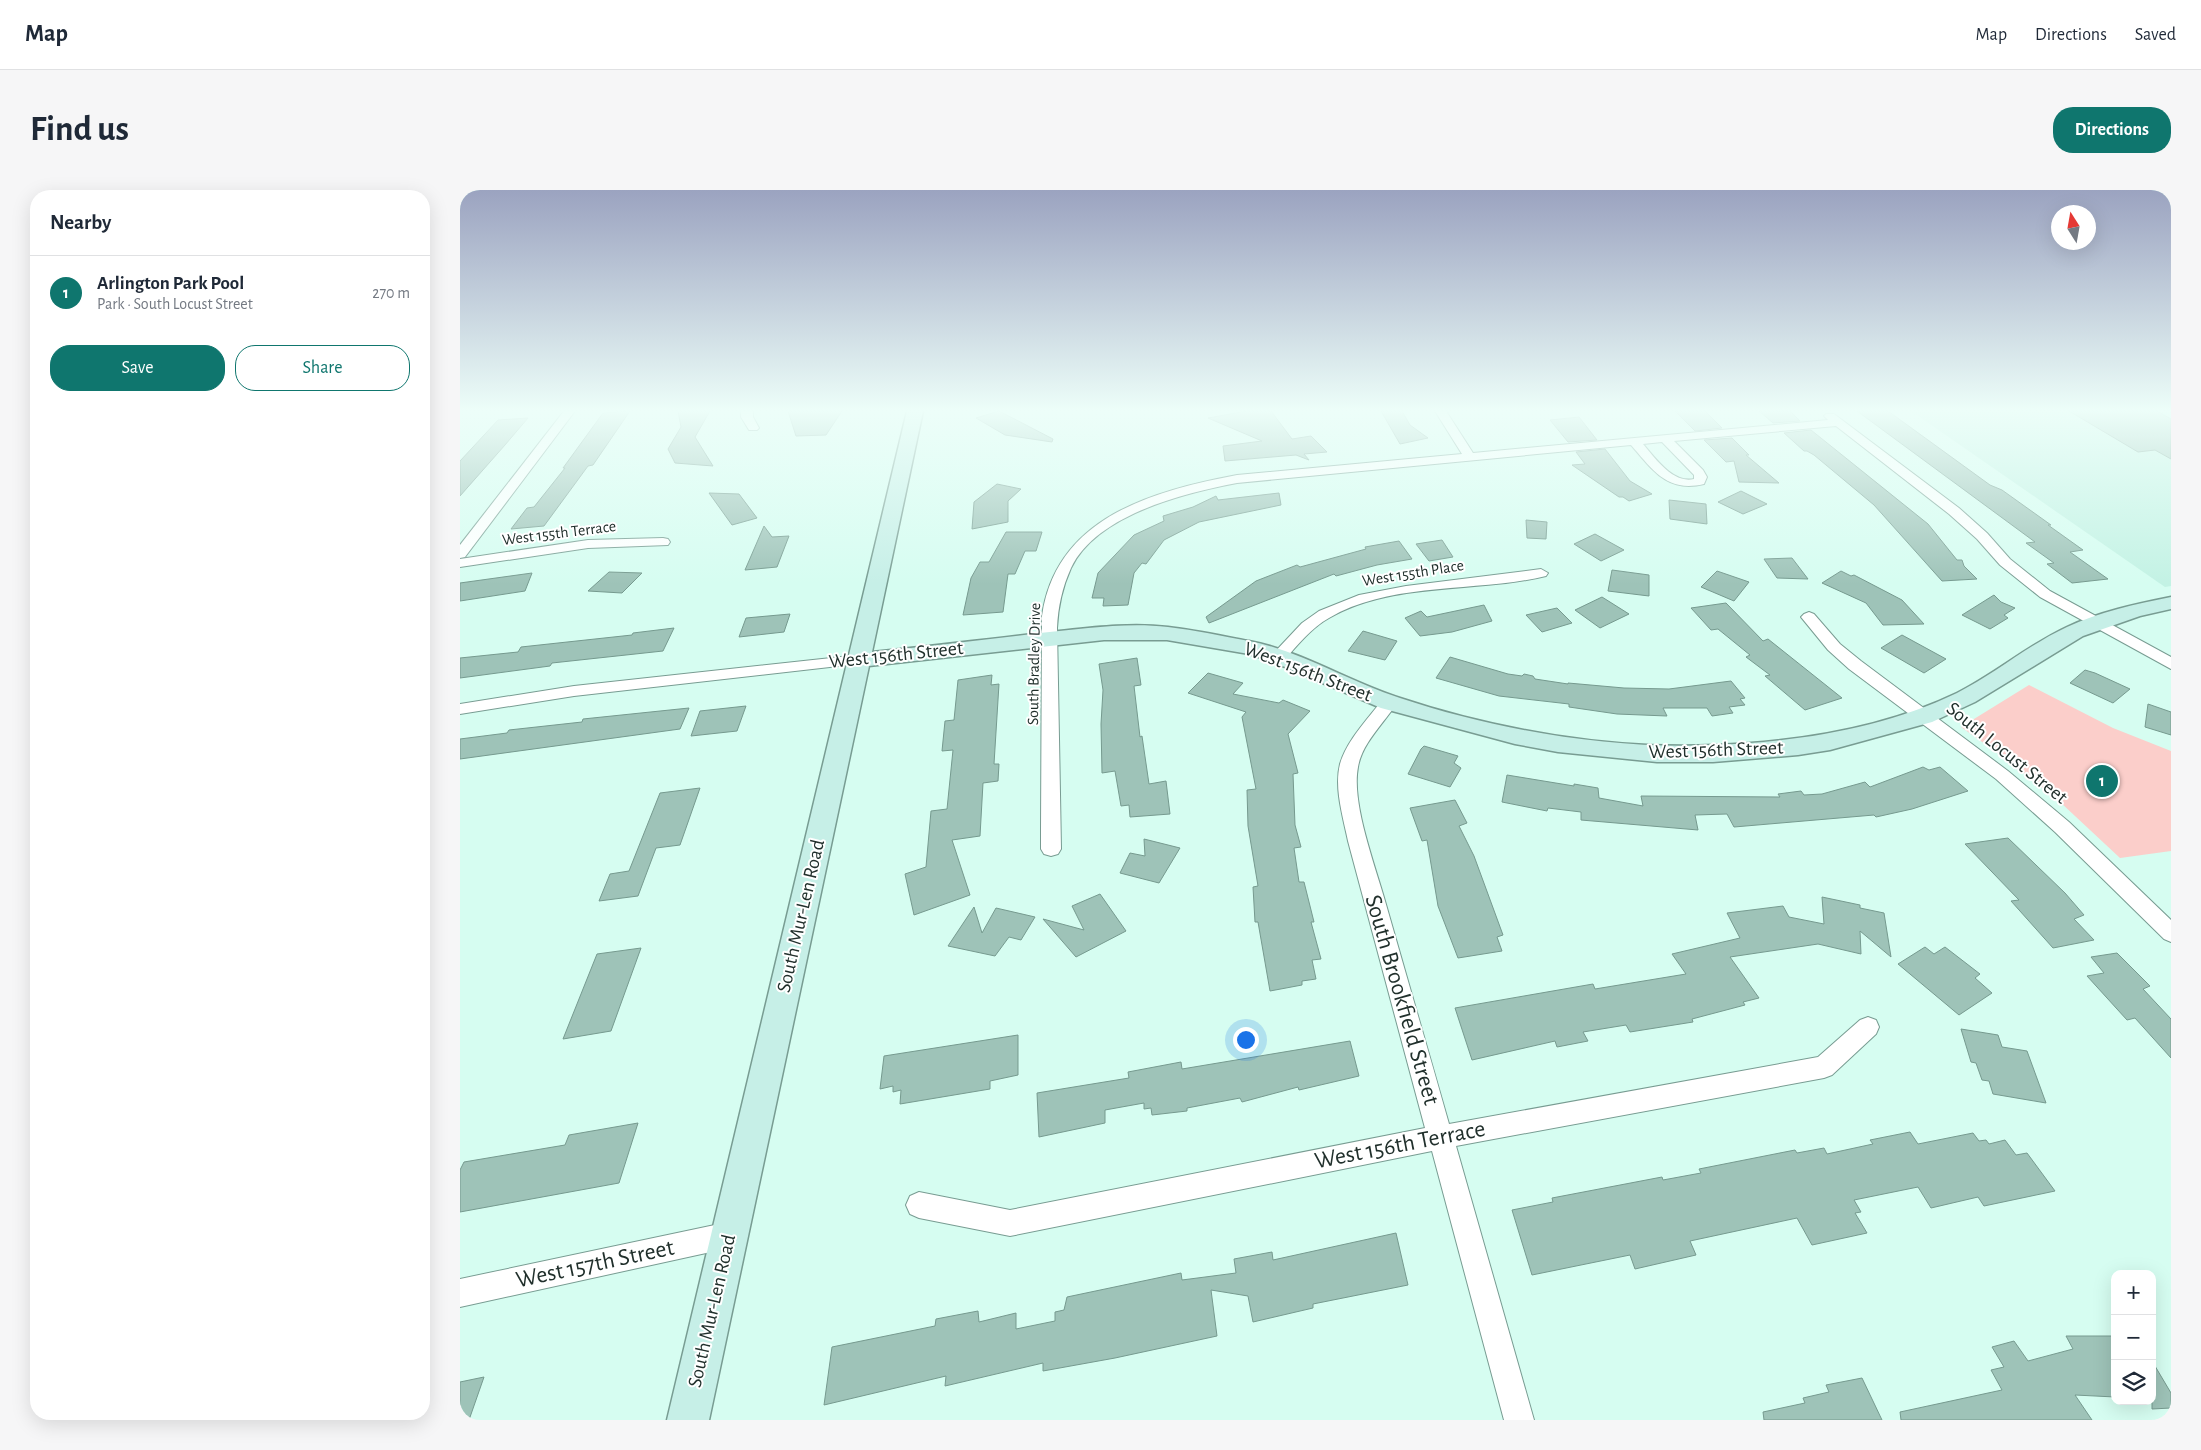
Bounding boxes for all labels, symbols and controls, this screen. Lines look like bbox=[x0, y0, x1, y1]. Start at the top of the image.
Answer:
text: Map bbox=[25, 22, 68, 46]
text: Map bbox=[1976, 26, 2007, 44]
text: Directions bbox=[2035, 26, 2107, 44]
text: Saved bbox=[2135, 26, 2176, 44]
button: Directions bbox=[2053, 107, 2171, 153]
text: Find us bbox=[30, 112, 129, 147]
north arrow bbox=[2051, 205, 2096, 250]
text: Nearby bbox=[50, 212, 111, 233]
text: Arlington Park Pool bbox=[97, 274, 244, 293]
text: 1 bbox=[63, 285, 69, 301]
text: 270 m bbox=[372, 285, 410, 301]
text: Park · South Locust Street bbox=[97, 296, 253, 312]
button: Save bbox=[50, 345, 225, 391]
button: Share bbox=[235, 345, 410, 391]
street label: West 155th Terrace bbox=[501, 518, 617, 548]
street label: West 155th Place bbox=[1361, 557, 1465, 589]
street label: South Bradley Drive bbox=[1025, 603, 1044, 725]
street label: West 156th Street bbox=[828, 638, 965, 672]
street label: West 156th Street bbox=[1241, 638, 1375, 706]
street label: South Locust Street bbox=[1943, 698, 2072, 808]
street label: West 156th Street bbox=[1648, 738, 1784, 762]
pin: 1 bbox=[2086, 762, 2118, 800]
street label: South Mur-Len Road bbox=[774, 838, 828, 994]
street label: South Brookfield Street bbox=[1361, 892, 1444, 1108]
your location bbox=[1233, 1027, 1259, 1053]
street label: West 156th Terrace bbox=[1313, 1117, 1487, 1173]
street label: South Mur-Len Road bbox=[685, 1233, 739, 1389]
street label: West 157th Street bbox=[514, 1235, 676, 1292]
map controls bbox=[2111, 1270, 2156, 1405]
button: + bbox=[2111, 1270, 2156, 1315]
button: − bbox=[2111, 1315, 2156, 1360]
button: layers bbox=[2111, 1360, 2156, 1405]

